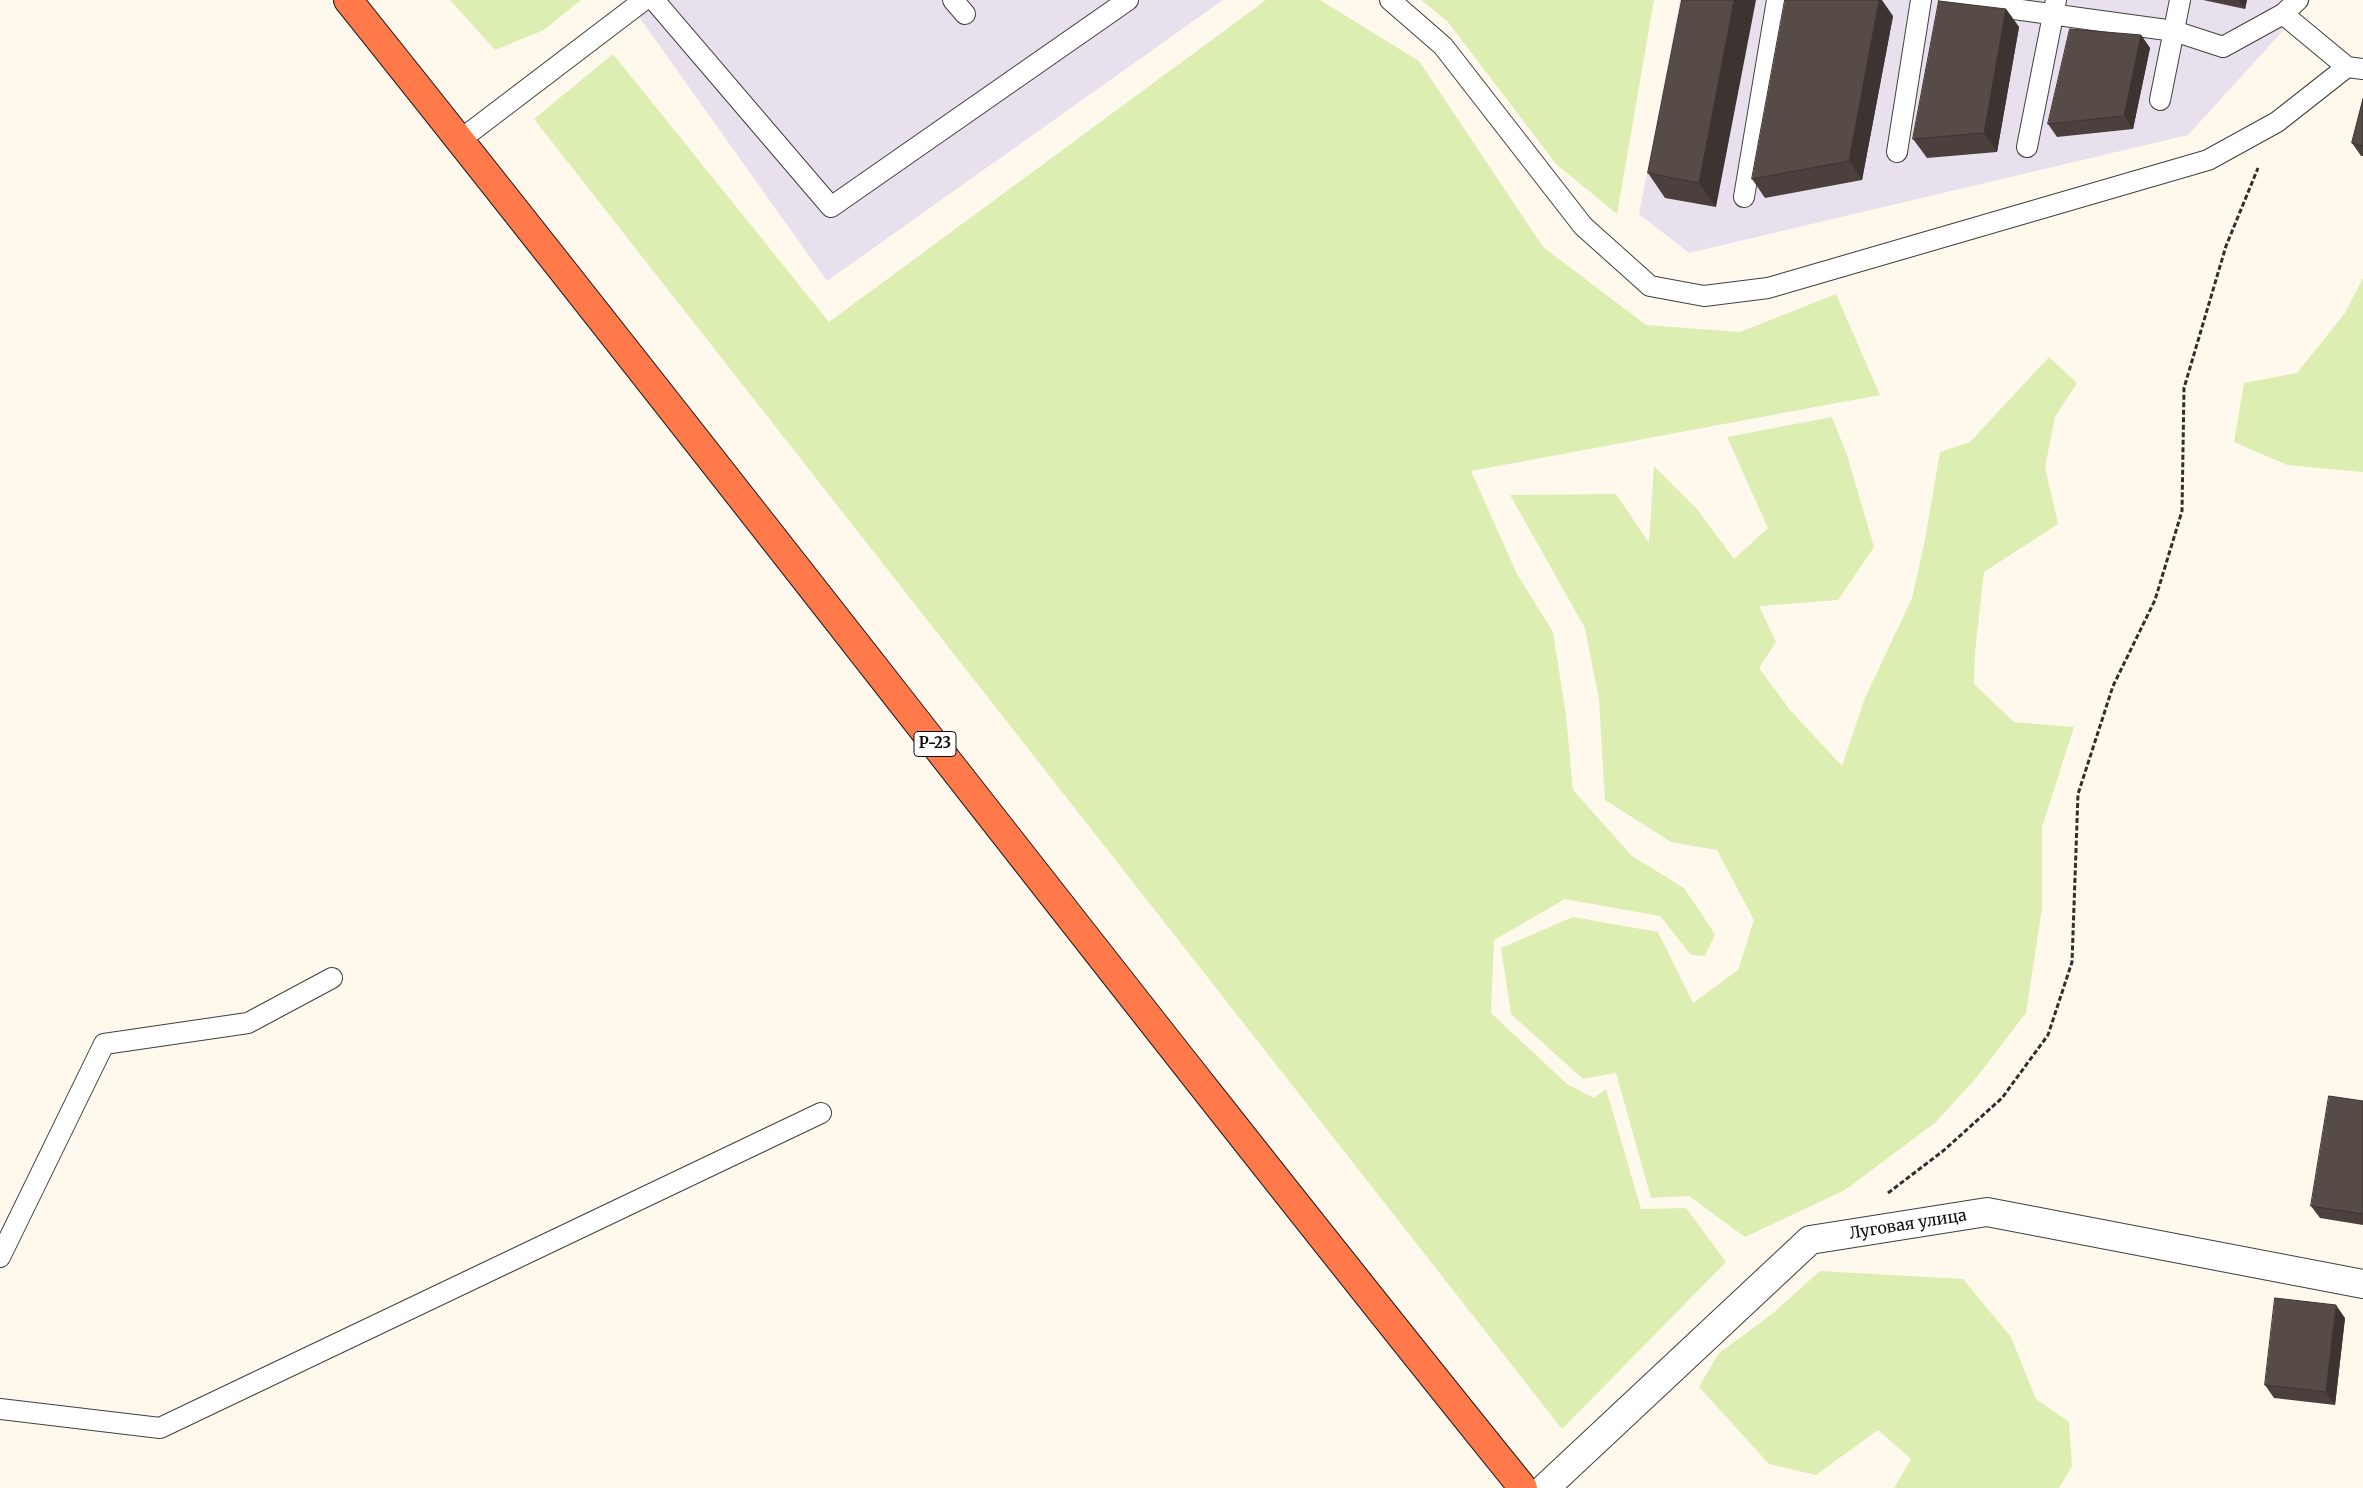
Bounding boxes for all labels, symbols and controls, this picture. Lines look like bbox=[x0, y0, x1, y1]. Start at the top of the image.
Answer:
road number: Р-23 bbox=[914, 732, 956, 756]
street label: Луговая улица bbox=[1848, 1206, 1968, 1244]

